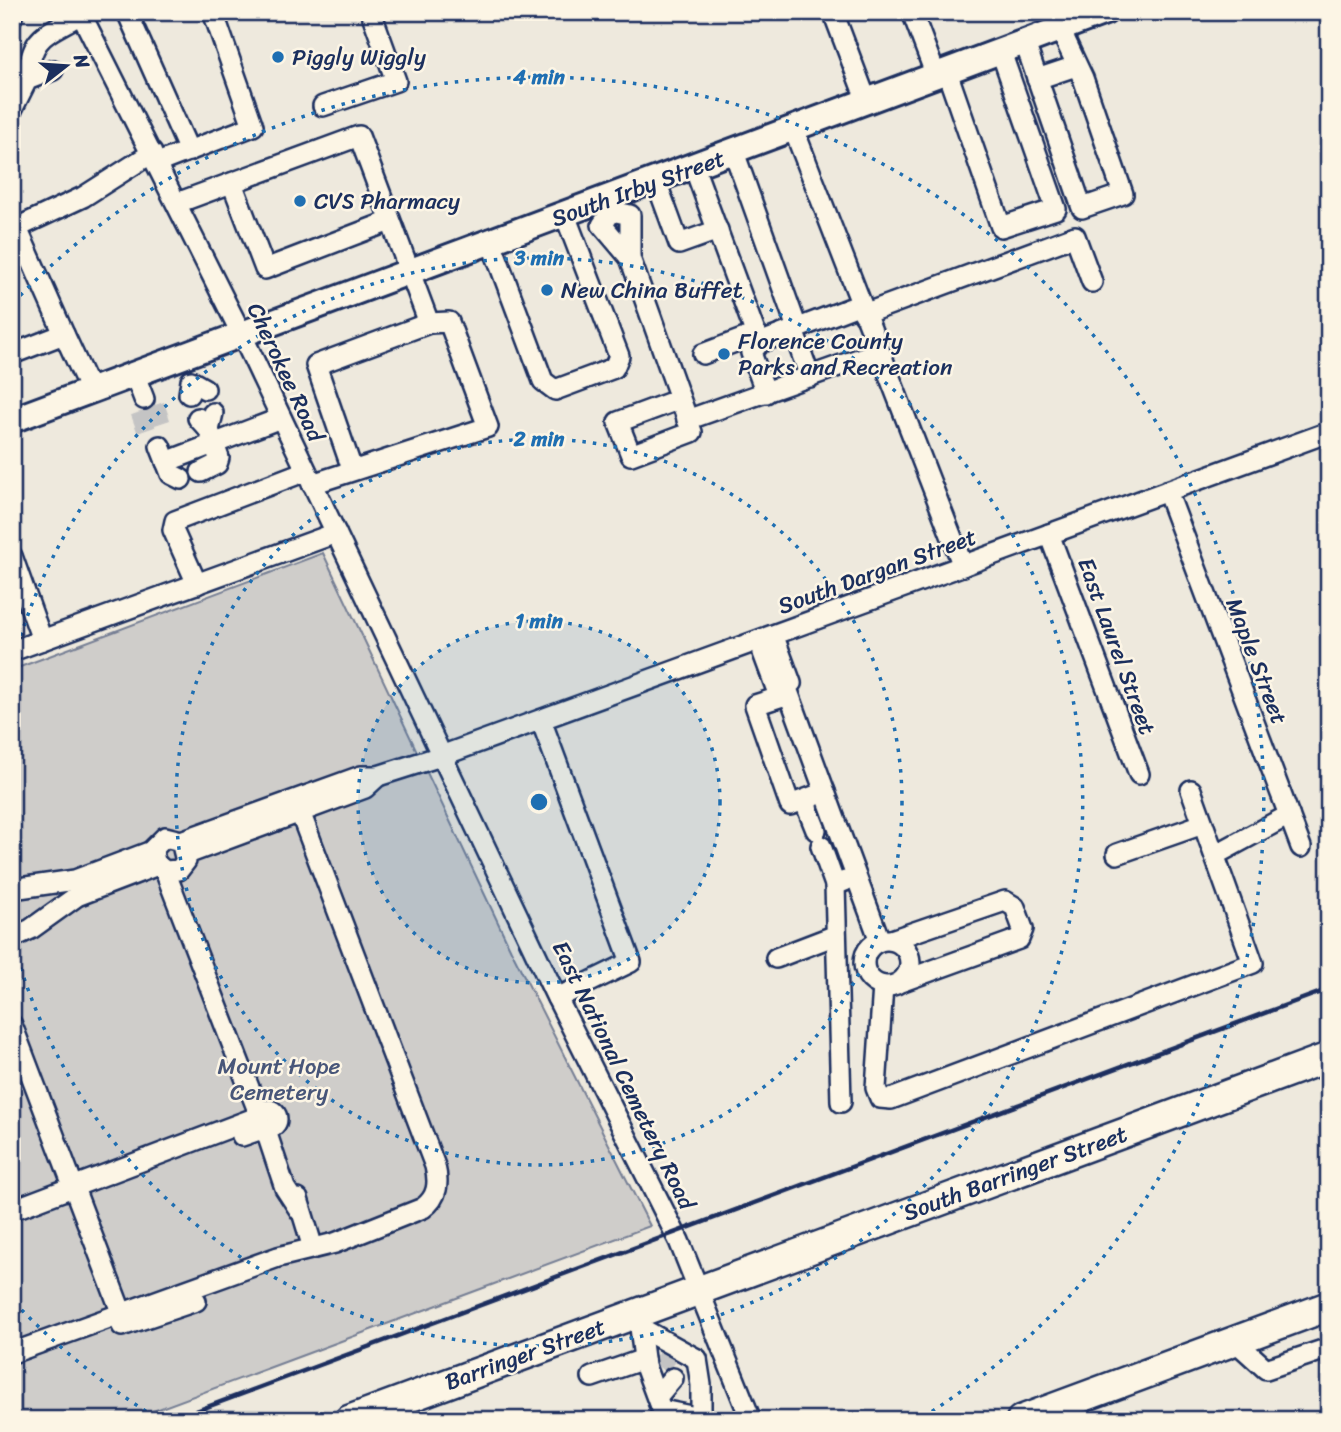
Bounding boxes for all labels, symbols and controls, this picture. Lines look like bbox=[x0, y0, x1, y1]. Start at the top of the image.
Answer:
north arrow bbox=[32, 32, 102, 102]
place label: Piggly Wiggly bbox=[292, 37, 426, 78]
text: N bbox=[64, 49, 100, 73]
marker: Piggly Wiggly bbox=[270, 49, 286, 65]
text: 4 min bbox=[512, 58, 566, 96]
street label: South Irby Street bbox=[545, 138, 731, 239]
place label: CVS Pharmacy bbox=[314, 181, 460, 222]
marker: CVS Pharmacy bbox=[292, 193, 308, 209]
text: 3 min bbox=[513, 239, 565, 277]
place label: New China Buffet bbox=[561, 270, 743, 311]
marker: New China Buffet bbox=[539, 282, 555, 298]
street label: Cherokee Road bbox=[235, 296, 337, 450]
place label: Florence County Parks and Recreation bbox=[738, 321, 953, 388]
marker: Florence County Parks and Recreation bbox=[716, 346, 732, 362]
text: 2 min bbox=[513, 420, 565, 458]
street label: South Dargan Street bbox=[772, 516, 982, 626]
street label: East Laurel Street bbox=[1065, 552, 1168, 741]
street label: Maple Street bbox=[1214, 592, 1299, 731]
text: 1 min bbox=[515, 602, 564, 640]
centre of rings bbox=[527, 790, 551, 814]
street label: East National Cemetery Road bbox=[540, 934, 707, 1219]
park label: Mount Hope Cemetery bbox=[218, 1046, 341, 1113]
street label: South Barringer Street bbox=[897, 1114, 1133, 1233]
street label: Barringer Street bbox=[439, 1306, 611, 1403]

